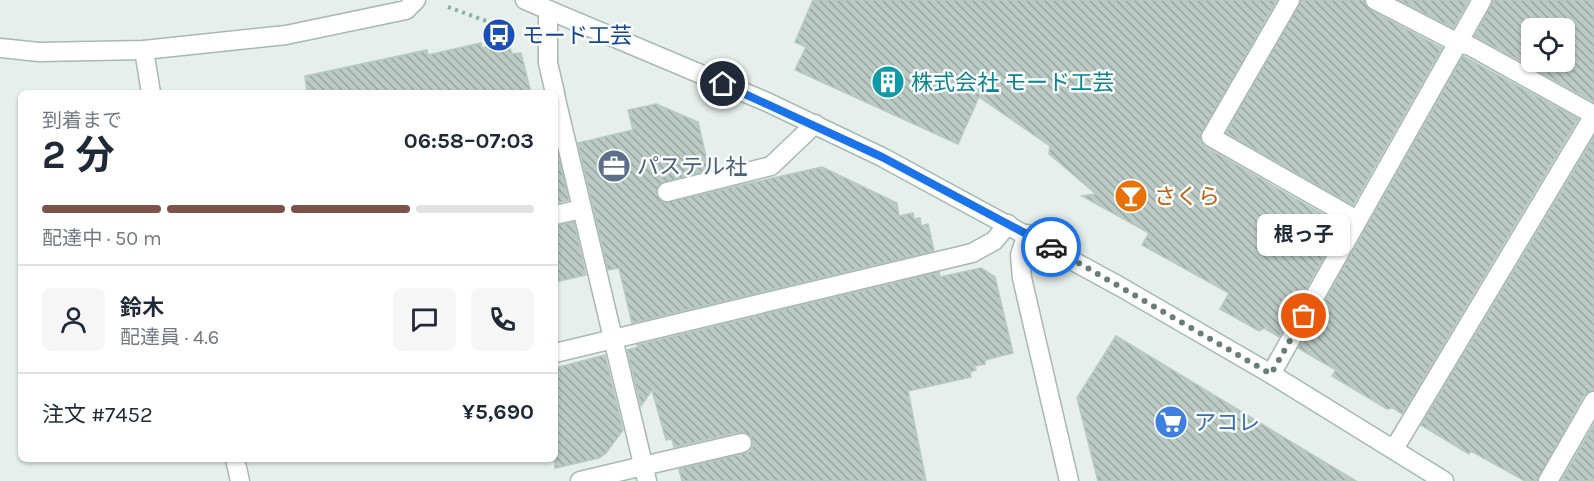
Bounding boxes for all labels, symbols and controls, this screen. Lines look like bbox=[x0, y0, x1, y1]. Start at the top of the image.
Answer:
bus stop icon: モード工芸 bbox=[481, 17, 517, 53]
map controls bbox=[1521, 18, 1575, 72]
button: locate bbox=[1521, 18, 1575, 72]
place label: モード工芸 bbox=[522, 23, 632, 49]
pin bbox=[697, 58, 748, 109]
building icon: 株式会社 モード工芸 bbox=[870, 64, 906, 100]
icon: home bbox=[706, 67, 739, 100]
place label: 株式会社 モード工芸 bbox=[911, 70, 1114, 96]
text: 到着まで bbox=[42, 109, 122, 132]
text: 06:58–07:03 bbox=[404, 128, 534, 154]
text: 2 分 bbox=[42, 132, 114, 178]
office icon: パステル社 bbox=[596, 148, 632, 184]
place label: パステル社 bbox=[637, 154, 747, 180]
bar icon: さくら bbox=[1113, 178, 1149, 214]
place label: さくら bbox=[1154, 184, 1220, 210]
callout: 根っ子 bbox=[1258, 214, 1350, 256]
courier bbox=[1021, 217, 1081, 277]
text: 根っ子 bbox=[1274, 223, 1334, 246]
text: 配達中 · 50 m bbox=[42, 227, 162, 250]
icon: car bbox=[1035, 231, 1068, 264]
button: person bbox=[42, 288, 105, 351]
button: chat bbox=[393, 288, 456, 351]
button: phone bbox=[471, 288, 534, 351]
pin bbox=[1278, 290, 1329, 341]
text: 鈴木 bbox=[120, 295, 164, 321]
icon: bag bbox=[1287, 299, 1320, 332]
text: 配達員 · 4.6 bbox=[120, 326, 219, 349]
text: ¥5,690 bbox=[462, 399, 534, 425]
text: 注文 #7452 bbox=[42, 402, 153, 428]
supermarket icon: アコレ bbox=[1153, 404, 1189, 440]
place label: アコレ bbox=[1194, 410, 1260, 436]

